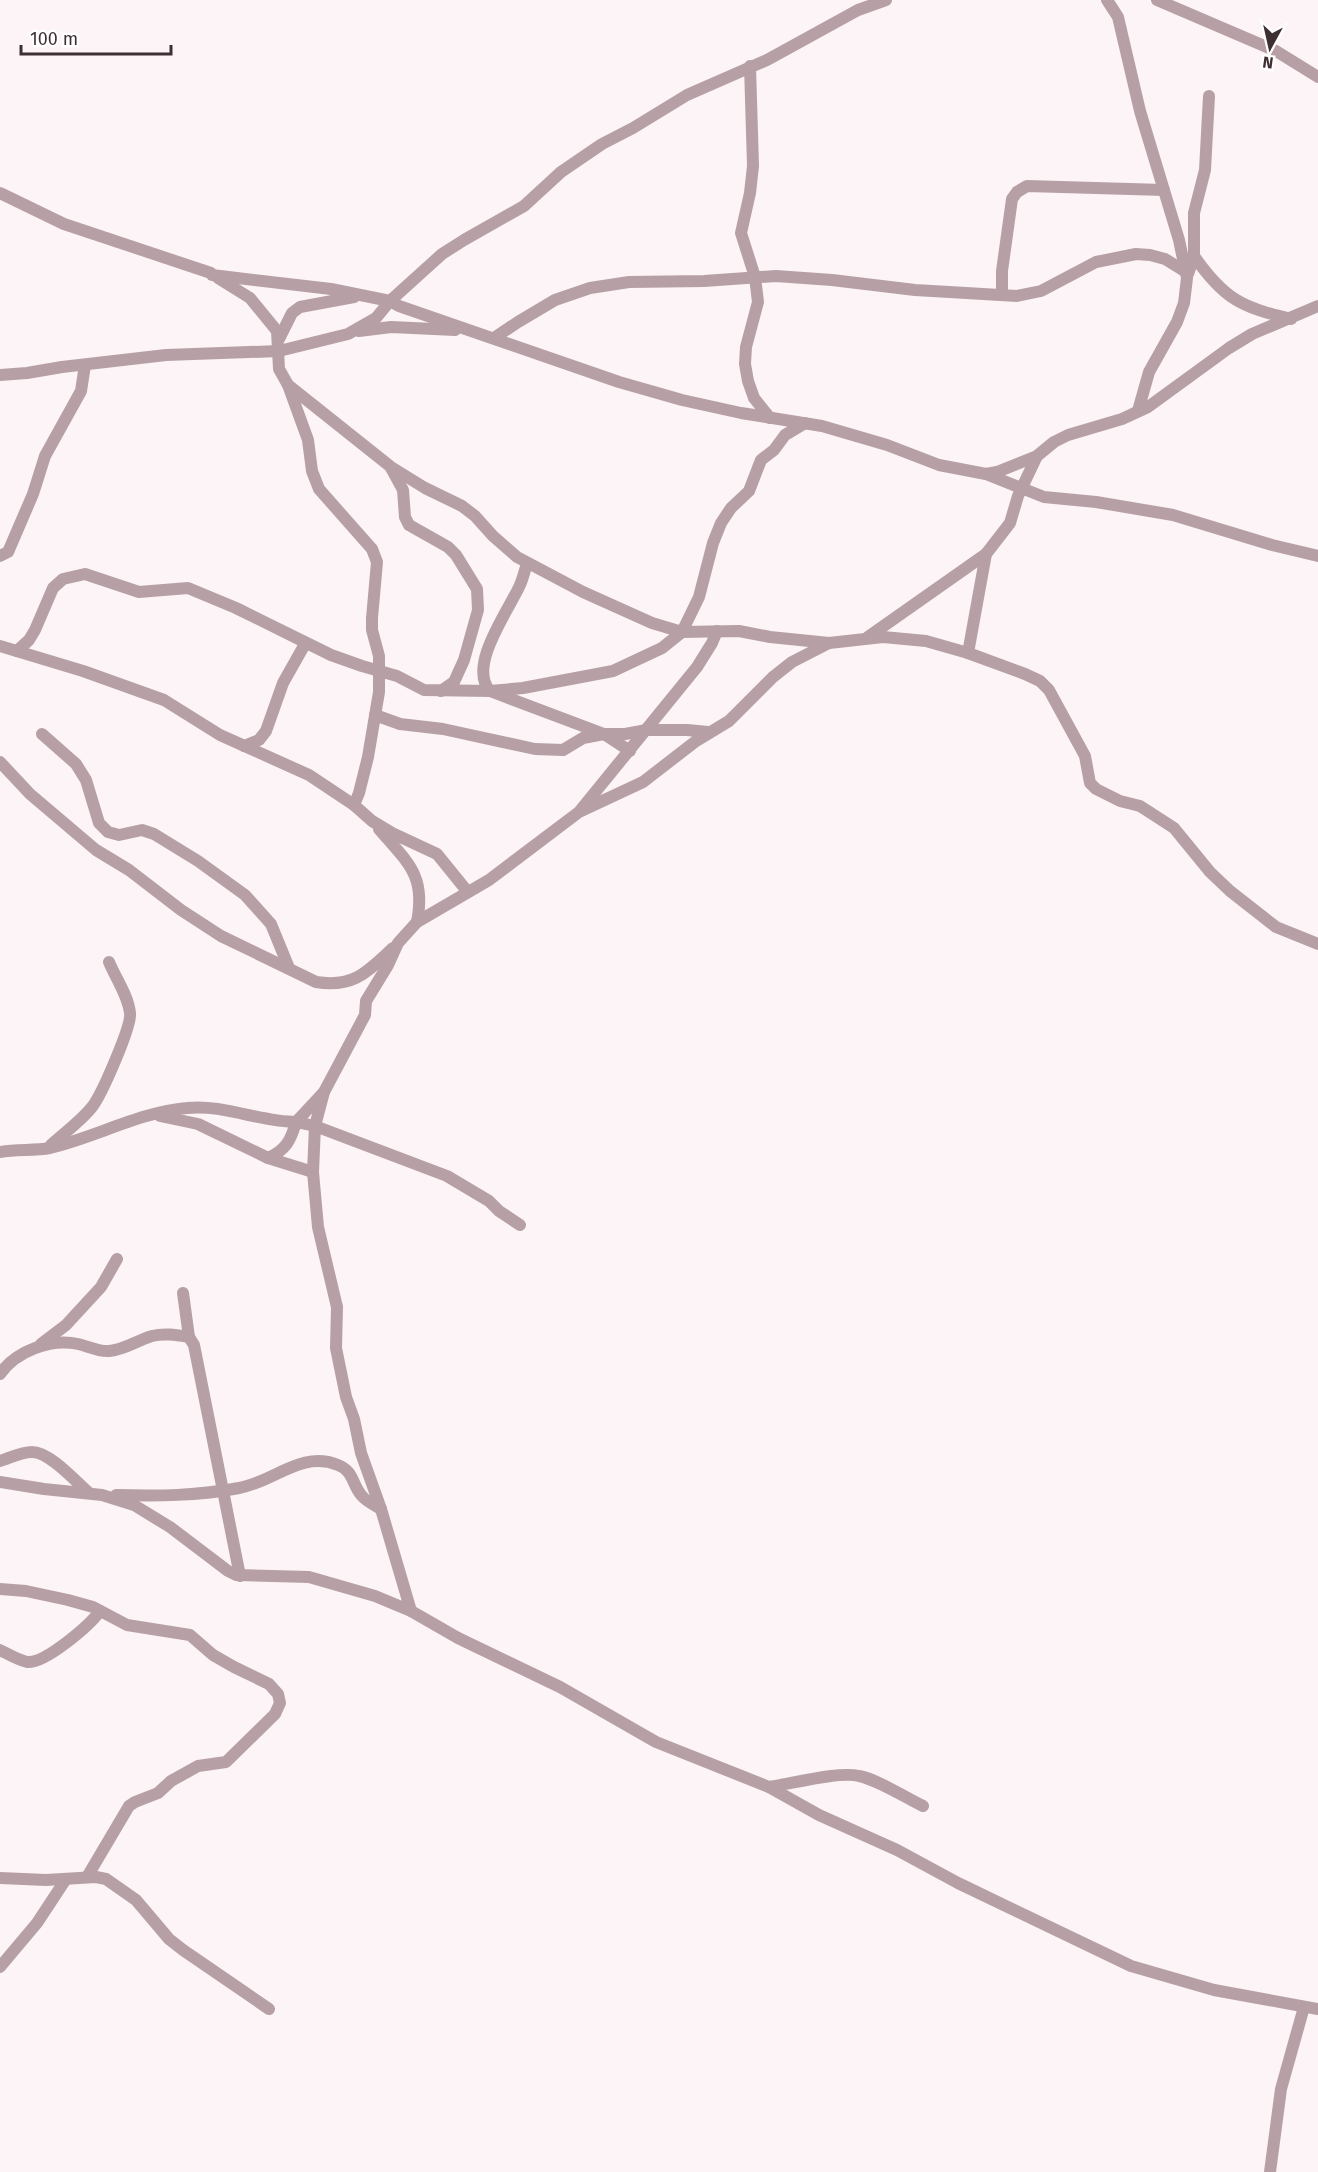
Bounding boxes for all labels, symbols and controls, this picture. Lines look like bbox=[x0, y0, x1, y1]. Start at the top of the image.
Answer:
scale bar bbox=[21, 18, 171, 56]
north arrow bbox=[1240, 18, 1300, 78]
text: 100 m bbox=[30, 28, 78, 50]
text: N bbox=[1261, 52, 1275, 73]

